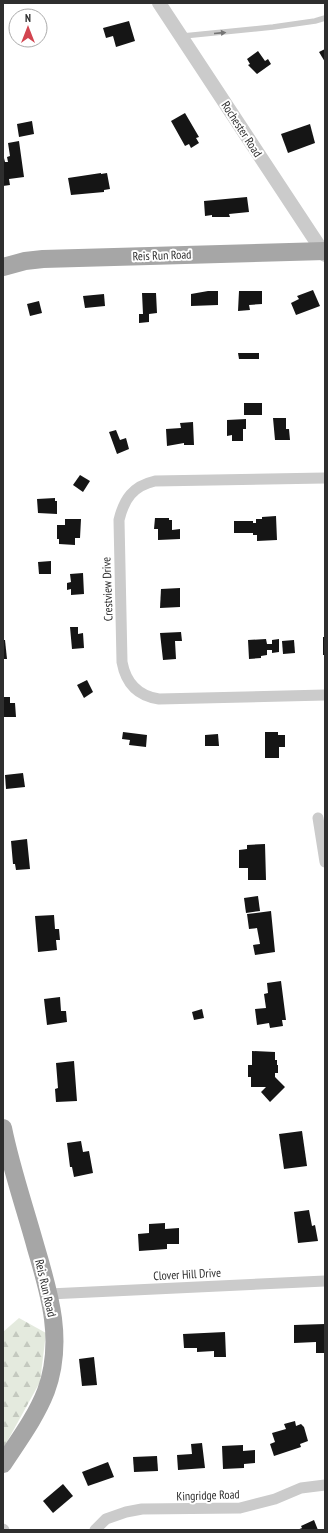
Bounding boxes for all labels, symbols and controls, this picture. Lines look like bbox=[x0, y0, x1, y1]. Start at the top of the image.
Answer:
north arrow bbox=[8, 8, 48, 48]
text: N bbox=[25, 11, 31, 25]
one-way arrow bbox=[213, 30, 226, 37]
street label: Rochester Road bbox=[218, 98, 266, 160]
street label: Reis Run Road bbox=[132, 246, 192, 264]
street label: Crestview Drive bbox=[98, 557, 116, 621]
street label: Reis Run Road bbox=[32, 1258, 60, 1318]
street label: Clover Hill Drive bbox=[153, 1265, 221, 1283]
street label: Kingridge Road bbox=[176, 1486, 240, 1504]

